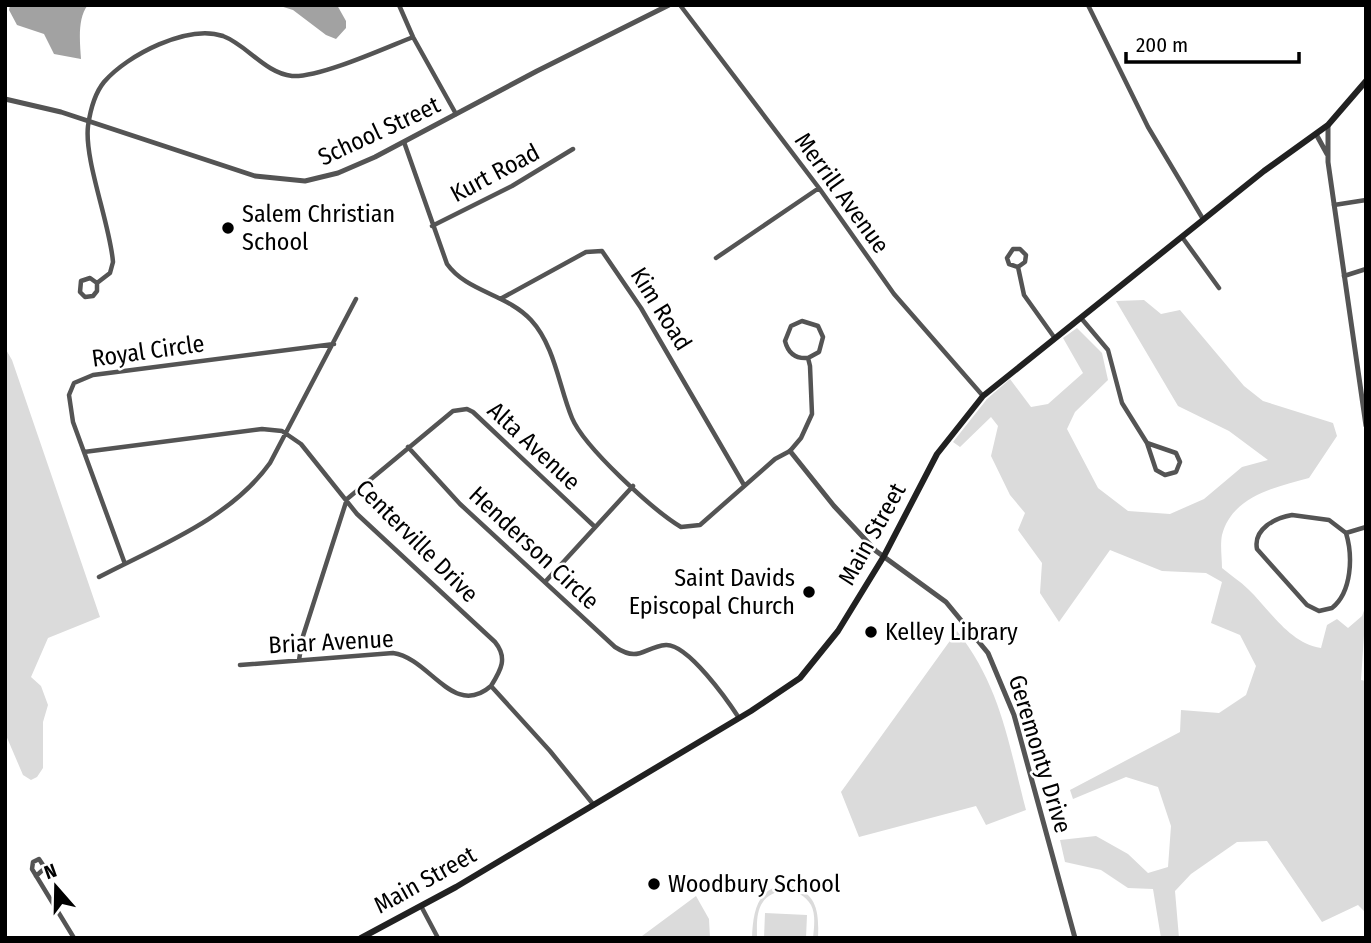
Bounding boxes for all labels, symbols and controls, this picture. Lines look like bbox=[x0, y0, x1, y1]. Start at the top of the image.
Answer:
scale bar bbox=[1126, 21, 1299, 65]
text: 200 m bbox=[1136, 32, 1188, 58]
street label: School Street bbox=[314, 91, 444, 171]
street label: Merrill Avenue bbox=[789, 127, 895, 259]
street label: Kurt Road bbox=[446, 138, 544, 208]
place label: Salem Christian School bbox=[242, 200, 395, 256]
marker: Salem Christian School bbox=[220, 220, 236, 236]
street label: Kim Road bbox=[625, 262, 697, 356]
street label: Royal Circle bbox=[90, 329, 206, 373]
street label: Alta Avenue bbox=[482, 396, 586, 496]
street label: Centerville Drive bbox=[350, 474, 484, 608]
street label: Main Street bbox=[833, 478, 912, 590]
street label: Henderson Circle bbox=[463, 481, 605, 615]
place label: Saint Davids Episcopal Church bbox=[629, 564, 795, 620]
marker: Saint Davids Episcopal Church bbox=[801, 584, 817, 600]
place label: Kelley Library bbox=[885, 618, 1018, 646]
marker: Kelley Library bbox=[863, 624, 879, 640]
street label: Briar Avenue bbox=[268, 625, 394, 659]
street label: Geremonty Drive bbox=[1003, 672, 1077, 836]
street label: Main Street bbox=[369, 840, 481, 919]
north arrow bbox=[21, 852, 91, 922]
text: N bbox=[41, 859, 60, 884]
place label: Woodbury School bbox=[668, 870, 840, 898]
marker: Woodbury School bbox=[646, 876, 662, 892]

